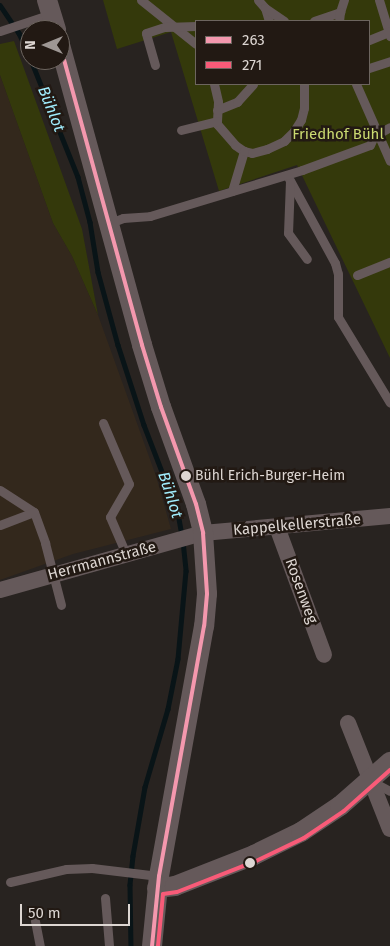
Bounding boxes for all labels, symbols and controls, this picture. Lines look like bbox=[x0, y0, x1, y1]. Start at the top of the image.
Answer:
north arrow bbox=[20, 20, 70, 70]
legend bbox=[195, 20, 370, 85]
text: 263 bbox=[242, 31, 265, 49]
text: N bbox=[22, 40, 39, 50]
text: 271 bbox=[242, 56, 262, 74]
water label: Bühlot bbox=[33, 83, 69, 135]
park label: Friedhof Bühl bbox=[292, 126, 384, 144]
place label: Bühl Erich-Burger-Heim bbox=[195, 468, 345, 484]
water label: Bühlot bbox=[154, 469, 186, 521]
marker: Bühl Erich-Burger-Heim bbox=[181, 471, 191, 481]
street label: Kappelkellerstraße bbox=[232, 510, 362, 540]
street label: Herrmannstraße bbox=[46, 538, 158, 584]
street label: Rosenweg bbox=[281, 556, 321, 626]
unlabelled marker bbox=[245, 858, 255, 868]
scale bar bbox=[22, 894, 132, 926]
text: 50 m bbox=[28, 904, 61, 922]

